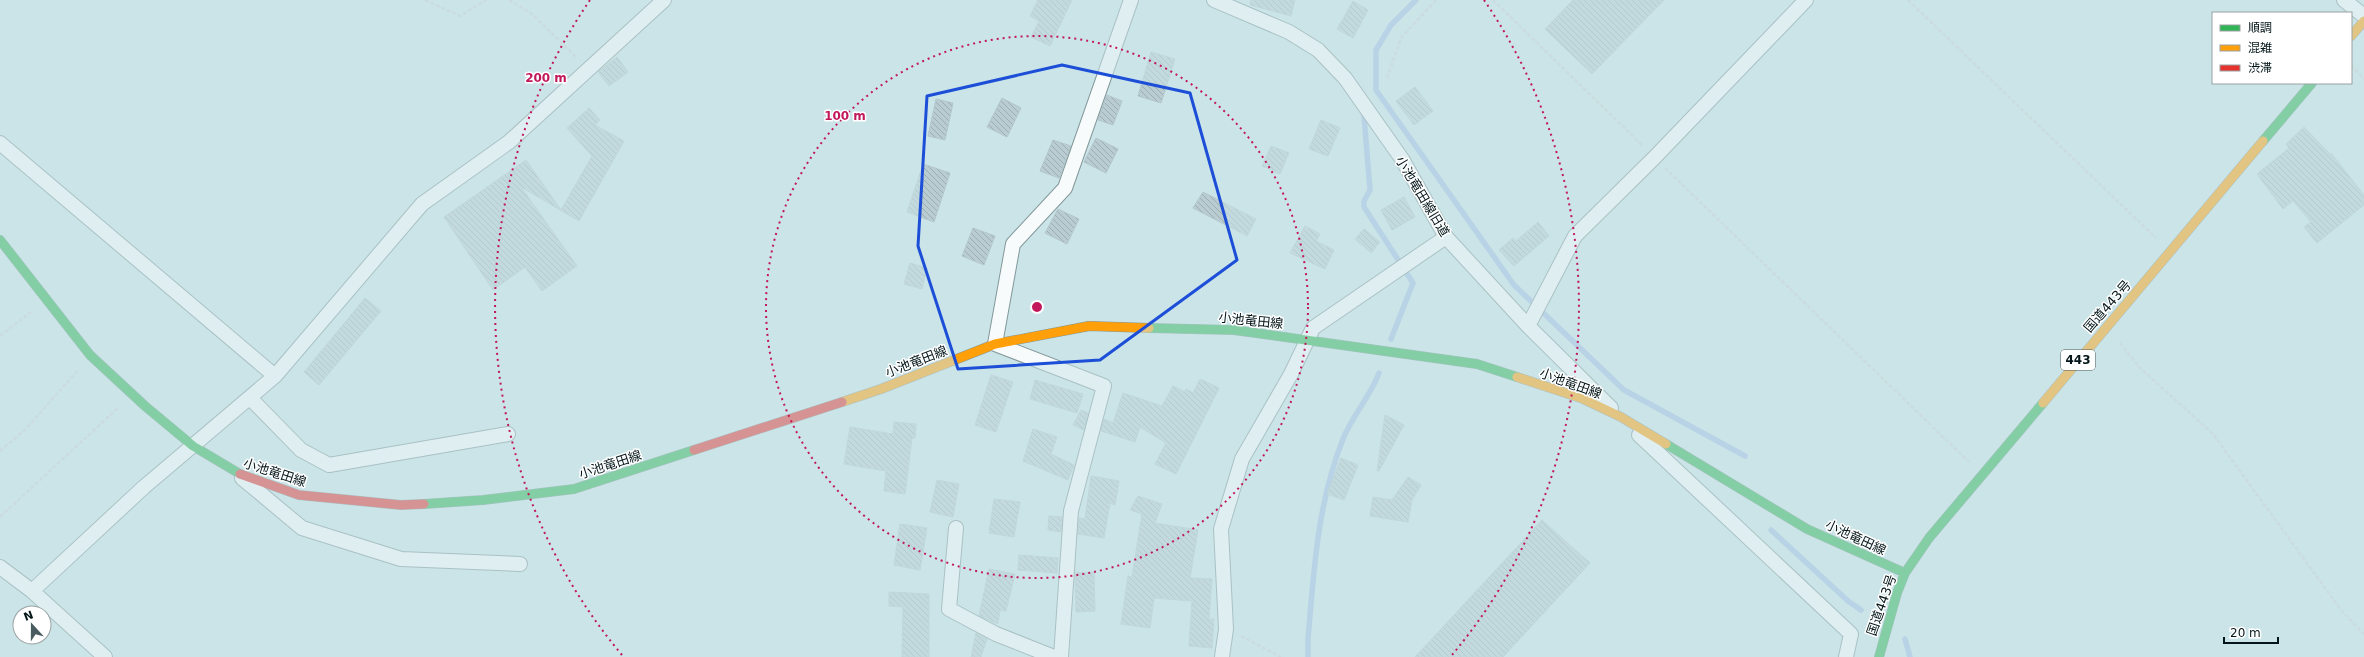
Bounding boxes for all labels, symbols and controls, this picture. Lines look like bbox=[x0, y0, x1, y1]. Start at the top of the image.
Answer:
legend bbox=[2212, 12, 2352, 84]
text: 順調 bbox=[2248, 21, 2272, 35]
text: 混雑 bbox=[2248, 41, 2272, 55]
text: 渋滞 bbox=[2248, 61, 2272, 75]
text: 200 m bbox=[525, 71, 567, 85]
text: 100 m bbox=[824, 109, 866, 123]
street label: 小池竜田線旧道 bbox=[1393, 153, 1452, 239]
street label: 国道443号 bbox=[2081, 277, 2134, 335]
centre of rings bbox=[1030, 300, 1044, 314]
street label: 小池竜田線 bbox=[1218, 310, 1284, 331]
street label: 小池竜田線 bbox=[883, 343, 949, 380]
road number: 443 bbox=[2061, 350, 2095, 370]
street label: 小池竜田線 bbox=[1538, 365, 1604, 402]
street label: 小池竜田線 bbox=[577, 447, 643, 482]
street label: 小池竜田線 bbox=[242, 455, 308, 490]
street label: 小池竜田線 bbox=[1823, 517, 1888, 558]
street label: 国道443号 bbox=[1864, 573, 1899, 638]
north arrow bbox=[12, 605, 52, 645]
text: N bbox=[22, 608, 35, 624]
scale bar bbox=[2224, 619, 2278, 645]
text: 20 m bbox=[2230, 626, 2261, 640]

